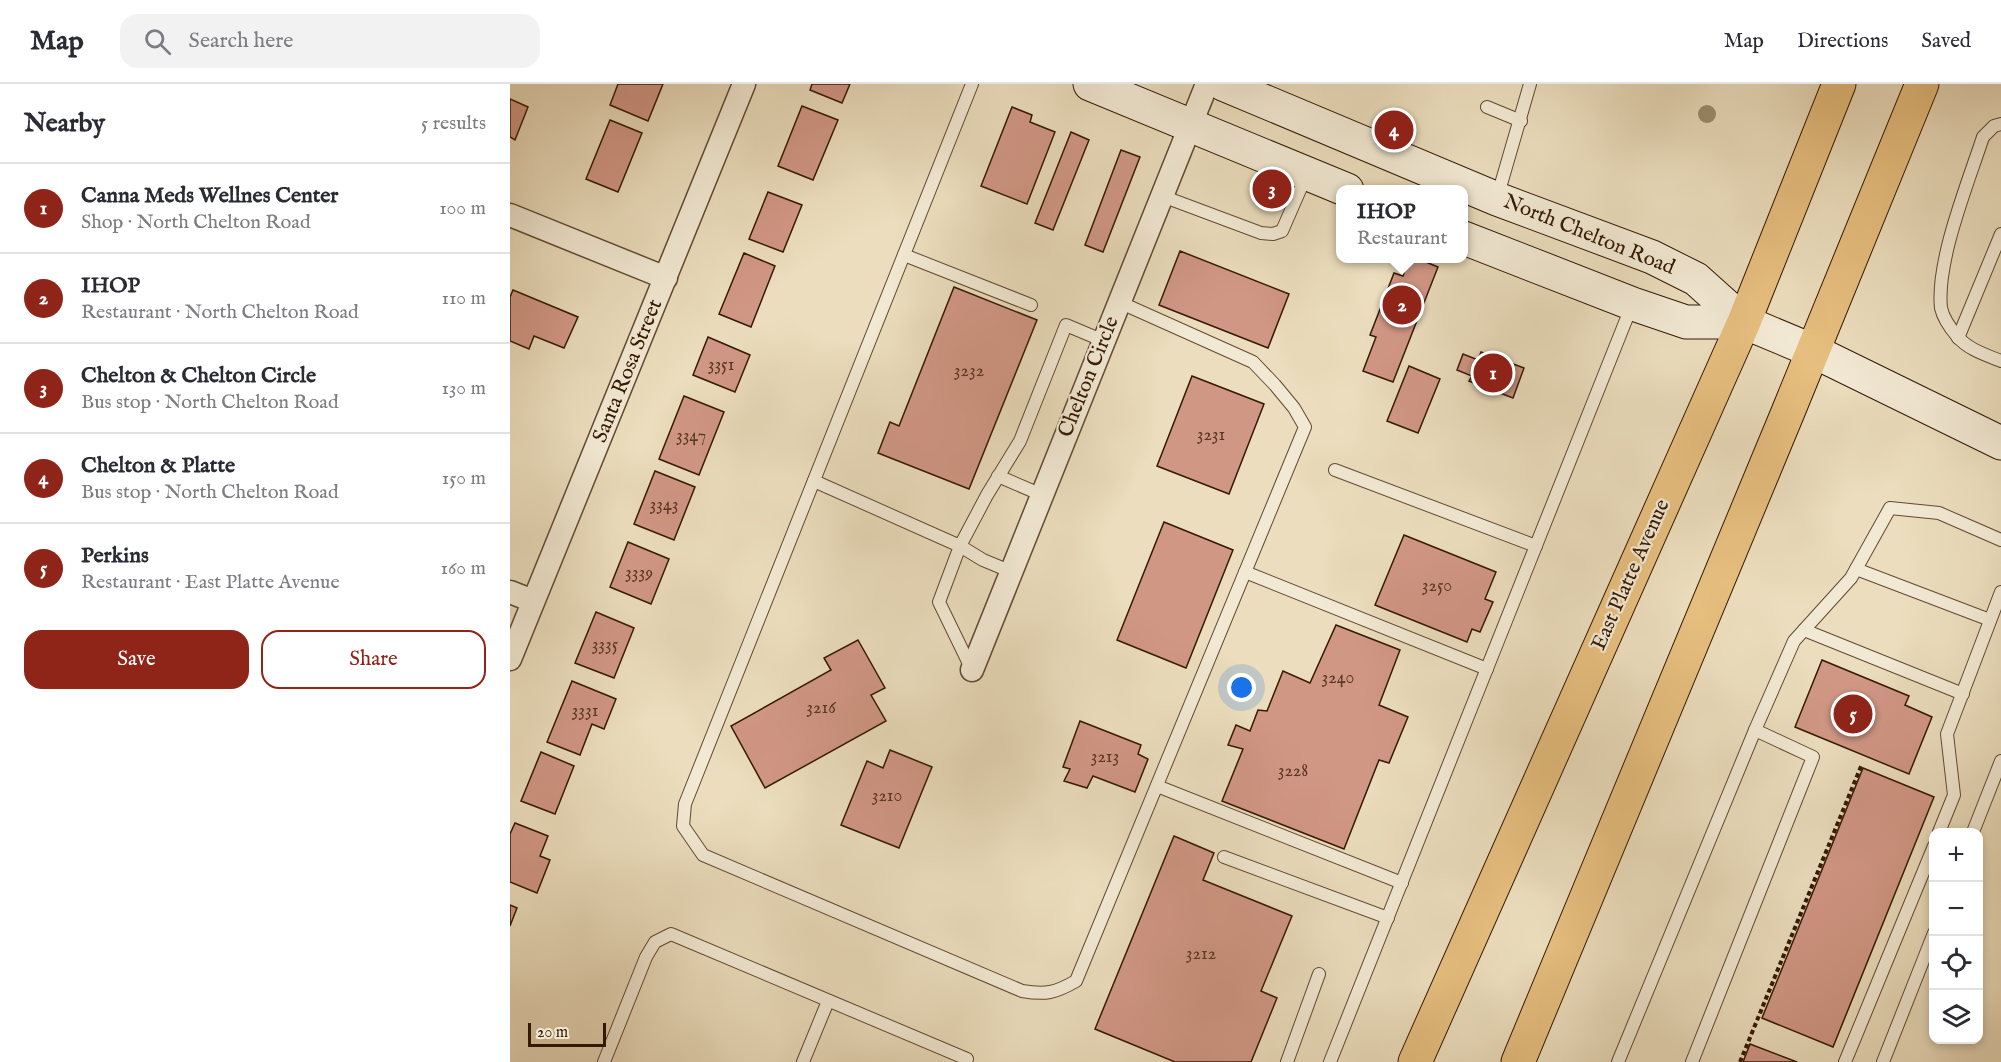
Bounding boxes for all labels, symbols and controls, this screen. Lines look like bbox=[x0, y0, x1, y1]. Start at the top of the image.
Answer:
search box bbox=[120, 14, 540, 68]
text: Map bbox=[30, 24, 84, 59]
icon: search bbox=[141, 25, 174, 58]
text: Search here bbox=[189, 27, 293, 55]
text: Map bbox=[1724, 28, 1764, 55]
text: Directions bbox=[1797, 28, 1888, 55]
text: Saved bbox=[1921, 28, 1971, 55]
text: Nearby bbox=[24, 107, 105, 140]
pin: 4 bbox=[1374, 108, 1414, 152]
text: 5 results bbox=[421, 111, 486, 136]
pin: 3 bbox=[1252, 166, 1292, 212]
text: Canna Meds Wellnes Center bbox=[81, 182, 338, 210]
popup bbox=[1336, 185, 1468, 263]
street label: North Chelton Road bbox=[1499, 188, 1679, 282]
text: 1 bbox=[40, 196, 47, 221]
text: 100 m bbox=[439, 196, 486, 221]
text: IHOP bbox=[1357, 198, 1416, 226]
text: Shop · North Chelton Road bbox=[81, 210, 311, 235]
text: Restaurant bbox=[1357, 226, 1447, 251]
text: IHOP bbox=[81, 272, 140, 300]
pin: 2 bbox=[1382, 282, 1422, 328]
text: 2 bbox=[39, 286, 48, 311]
text: 110 m bbox=[442, 286, 486, 311]
street label: Santa Rosa Street bbox=[587, 295, 669, 447]
text: Restaurant · North Chelton Road bbox=[81, 300, 359, 325]
street label: Chelton Circle bbox=[1052, 312, 1126, 442]
pin: 1 bbox=[1474, 350, 1512, 396]
house number: 3351 bbox=[708, 354, 734, 377]
house number: 3232 bbox=[954, 360, 984, 383]
text: Chelton & Chelton Circle bbox=[81, 362, 316, 390]
text: 3 bbox=[40, 376, 47, 401]
text: 130 m bbox=[441, 376, 486, 401]
text: Bus stop · North Chelton Road bbox=[81, 390, 339, 415]
house number: 3231 bbox=[1197, 424, 1225, 447]
house number: 3347 bbox=[676, 425, 706, 448]
text: Chelton & Platte bbox=[81, 452, 235, 480]
text: 4 bbox=[39, 466, 48, 491]
text: 150 m bbox=[442, 466, 486, 491]
text: Bus stop · North Chelton Road bbox=[81, 480, 339, 505]
house number: 3343 bbox=[650, 494, 679, 517]
street label: East Platte Avenue bbox=[1586, 495, 1677, 655]
text: Perkins bbox=[81, 542, 149, 570]
text: 5 bbox=[40, 556, 47, 581]
text: 160 m bbox=[440, 556, 486, 581]
house number: 3339 bbox=[625, 562, 653, 585]
text: Restaurant · East Platte Avenue bbox=[81, 570, 340, 595]
house number: 3250 bbox=[1422, 575, 1452, 598]
button: Save bbox=[24, 630, 249, 689]
button: Share bbox=[261, 630, 486, 689]
house number: 3335 bbox=[592, 634, 619, 657]
house number: 3240 bbox=[1322, 667, 1354, 690]
your location bbox=[1227, 673, 1256, 702]
pin: 5 bbox=[1834, 692, 1872, 736]
house number: 3216 bbox=[806, 697, 836, 720]
house number: 3331 bbox=[572, 700, 598, 723]
house number: 3213 bbox=[1091, 746, 1119, 769]
house number: 3228 bbox=[1278, 760, 1308, 783]
house number: 3210 bbox=[872, 785, 902, 808]
map controls bbox=[1929, 828, 1983, 1044]
button: + bbox=[1929, 828, 1983, 882]
button: − bbox=[1929, 882, 1983, 936]
button: locate bbox=[1929, 936, 1983, 990]
house number: 3212 bbox=[1186, 943, 1216, 966]
button: layers bbox=[1929, 990, 1983, 1044]
scale bar bbox=[528, 1020, 606, 1048]
text: 20 m bbox=[537, 1023, 568, 1043]

